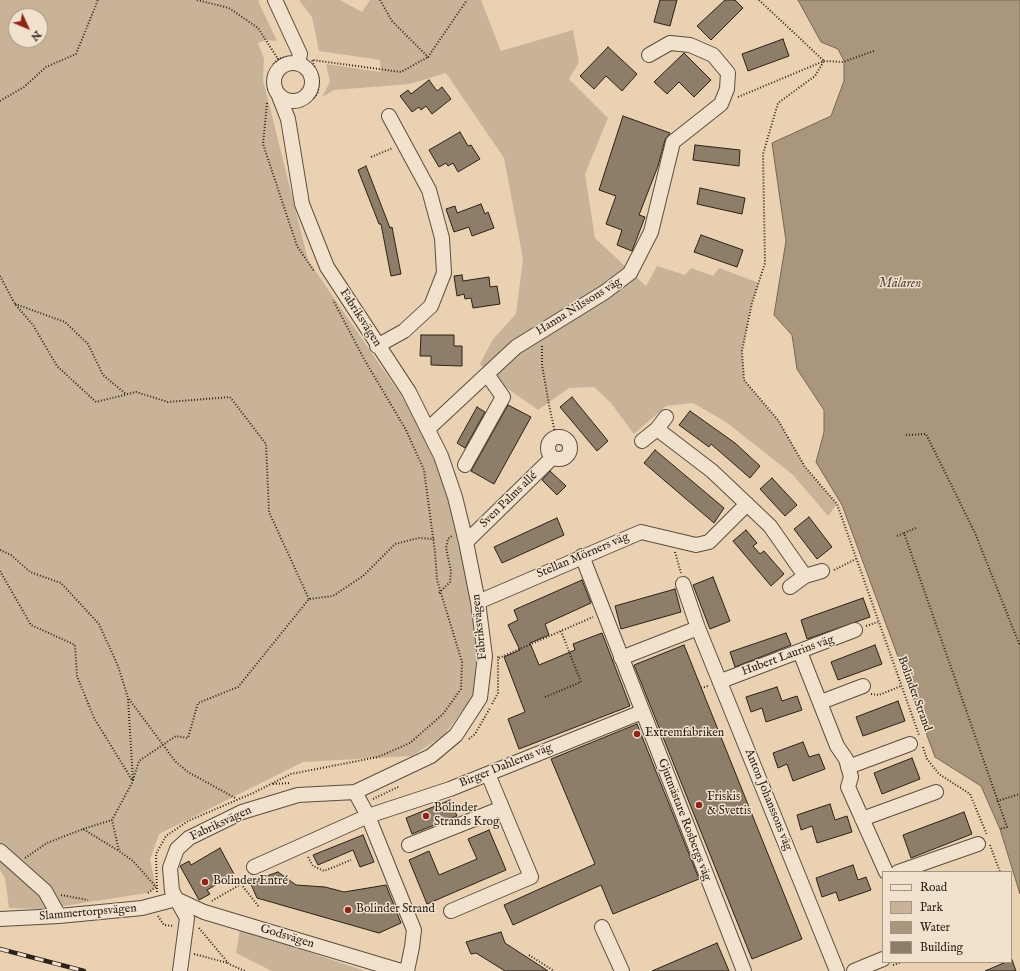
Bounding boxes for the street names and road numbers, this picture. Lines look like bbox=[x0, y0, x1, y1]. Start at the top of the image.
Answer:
street label: Hanna Nilssons väg bbox=[534, 275, 624, 339]
street label: Fabriksvägen bbox=[336, 286, 384, 350]
street label: Sven Palms allé bbox=[477, 469, 541, 531]
street label: Stellan Mörners väg bbox=[535, 530, 631, 582]
street label: Fabriksvägen bbox=[469, 593, 491, 661]
street label: Hubert Laurins väg bbox=[740, 633, 836, 679]
street label: Bolinder Strand bbox=[894, 654, 934, 734]
street label: Birger Dahlerus väg bbox=[457, 741, 555, 791]
street label: Anton Johanssons väg bbox=[741, 747, 795, 853]
street label: Gjutmästare Rosbergs väg bbox=[654, 757, 714, 883]
street label: Fabriksvägen bbox=[188, 803, 254, 845]
street label: Slammertorpsvägen bbox=[39, 902, 137, 924]
street label: Godsvägen bbox=[258, 922, 316, 952]

